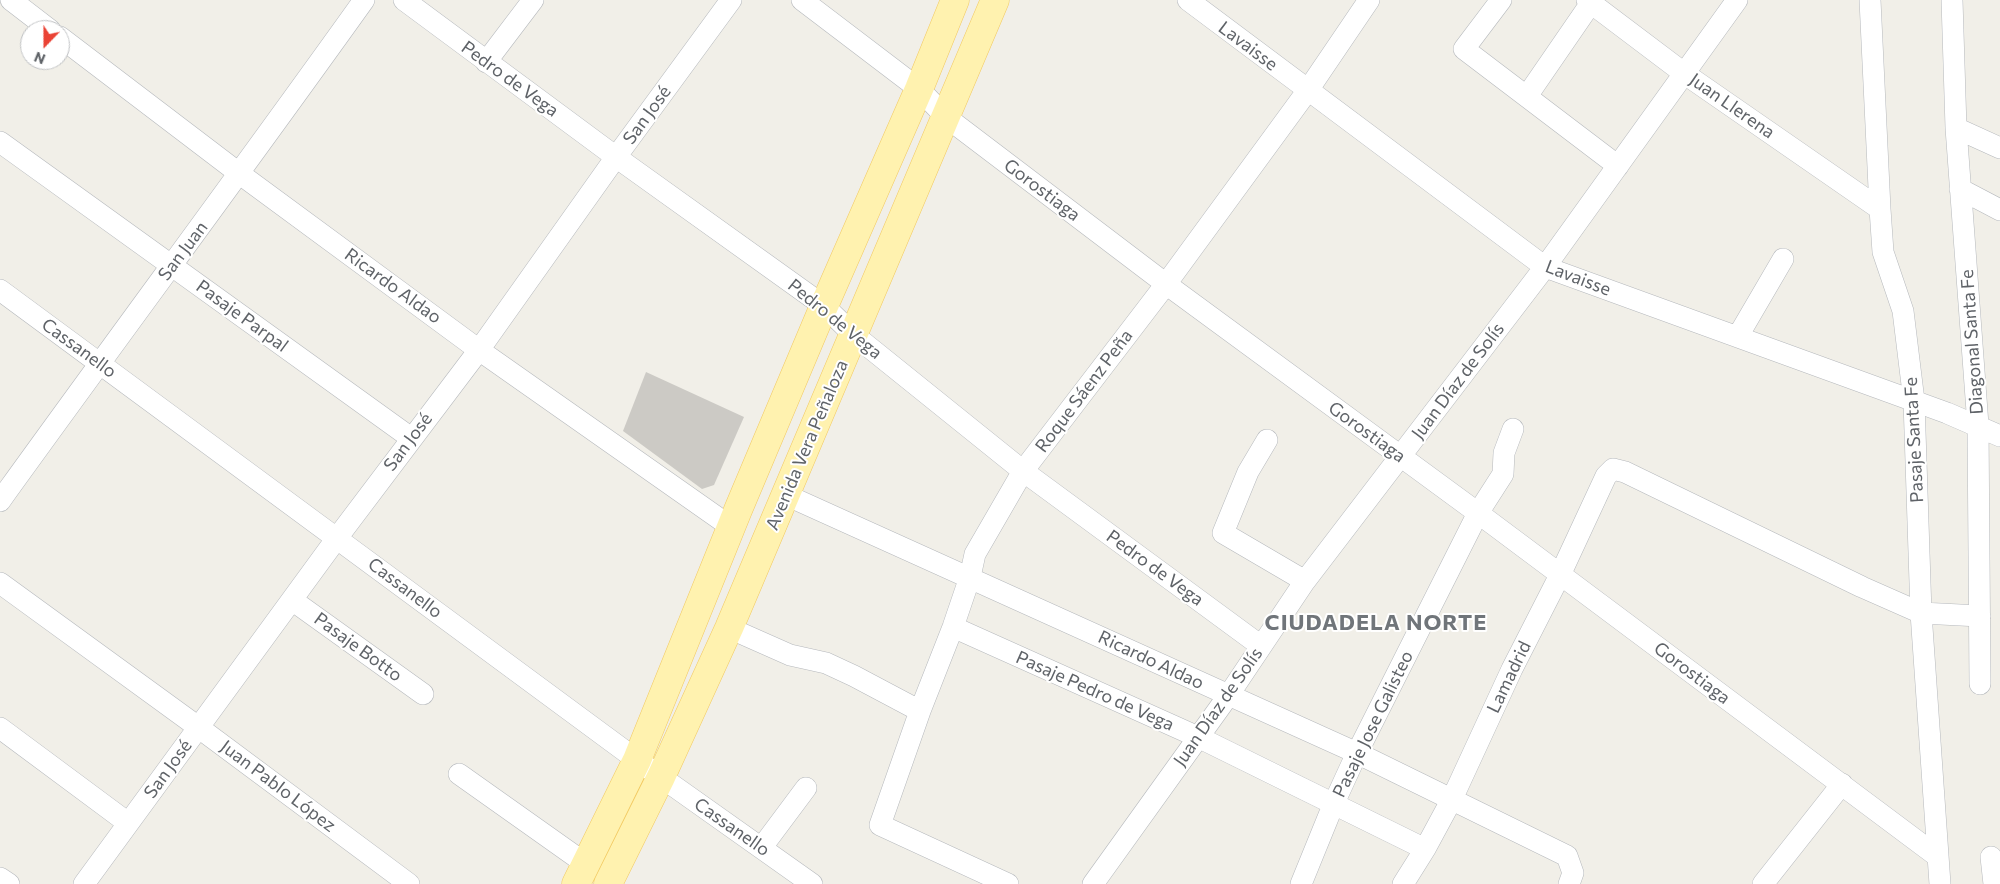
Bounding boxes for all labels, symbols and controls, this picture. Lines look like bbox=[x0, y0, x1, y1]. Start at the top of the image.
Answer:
street label: Lavaisse bbox=[1214, 17, 1282, 75]
north arrow bbox=[20, 20, 70, 70]
street label: Pedro de Vega bbox=[457, 36, 563, 122]
text: N bbox=[32, 49, 48, 68]
street label: Juan Llerena bbox=[1685, 69, 1779, 143]
street label: San José bbox=[619, 81, 675, 149]
street label: Gorostiaga bbox=[1000, 154, 1084, 226]
street label: San Juan bbox=[154, 217, 212, 285]
street label: Ricardo Aldao bbox=[341, 244, 445, 328]
street label: Lavaisse bbox=[1542, 256, 1614, 300]
street label: Diagonal Santa Fe bbox=[1956, 269, 1988, 415]
street label: Pedro de Vega bbox=[784, 274, 886, 364]
street label: Pasaje Parpal bbox=[192, 275, 292, 357]
street label: Cassanello bbox=[37, 314, 121, 382]
street label: Juan Díaz de Solís bbox=[1407, 319, 1509, 443]
street label: Roque Sáenz Peña bbox=[1031, 325, 1137, 457]
street label: Avenida Vera Peñaloza bbox=[761, 357, 853, 533]
street label: Pasaje Santa Fe bbox=[1900, 377, 1928, 503]
street label: Gorostiaga bbox=[1324, 397, 1410, 467]
street label: San José bbox=[379, 409, 437, 475]
street label: Pedro de Vega bbox=[1102, 525, 1208, 611]
street label: Cassanello bbox=[364, 553, 446, 623]
street label: Pasaje Botto bbox=[310, 608, 406, 686]
district label: CIUDADELA NORTE bbox=[1263, 610, 1489, 636]
street label: Ricardo Aldao bbox=[1095, 626, 1207, 694]
street label: Lamadrid bbox=[1482, 637, 1536, 717]
street label: Gorostiaga bbox=[1650, 637, 1734, 709]
street label: Juan Díaz de Solís bbox=[1169, 643, 1267, 771]
street label: Pasaje Pedro de Vega bbox=[1013, 646, 1177, 736]
street label: Pasaje Jose Galisteo bbox=[1328, 647, 1418, 801]
street label: San José bbox=[140, 735, 196, 803]
street label: Juan Pablo López bbox=[216, 736, 340, 836]
street label: Cassanello bbox=[690, 793, 774, 861]

